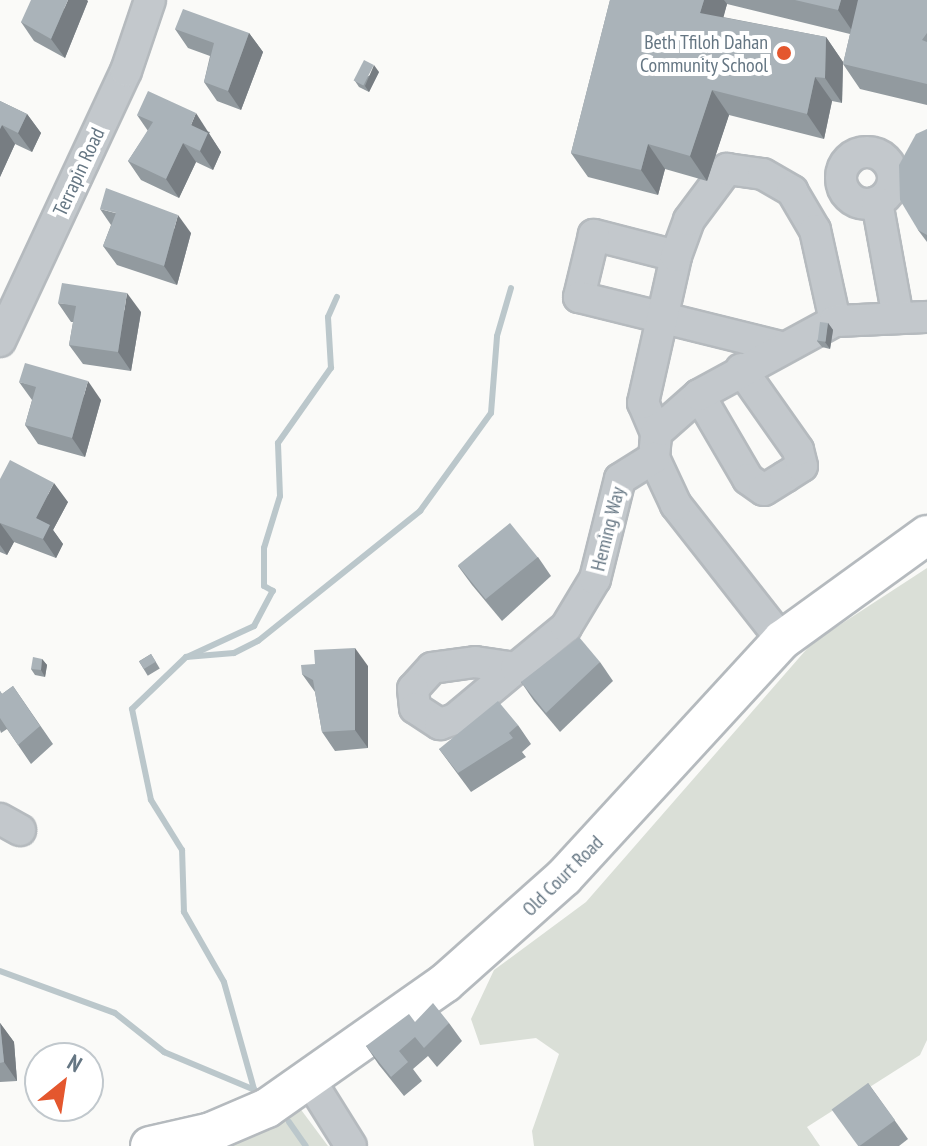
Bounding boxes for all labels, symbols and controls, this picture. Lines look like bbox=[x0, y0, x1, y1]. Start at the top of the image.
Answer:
place label: Beth Tfiloh Dahan Community School bbox=[639, 30, 768, 77]
marker: Beth Tfiloh Dahan Community School bbox=[775, 44, 793, 62]
street label: Terrapin Road bbox=[48, 124, 110, 220]
street label: Heming Way bbox=[586, 484, 630, 574]
street label: Old Court Road bbox=[518, 831, 608, 921]
north arrow bbox=[24, 1042, 104, 1122]
text: N bbox=[63, 1048, 87, 1078]

